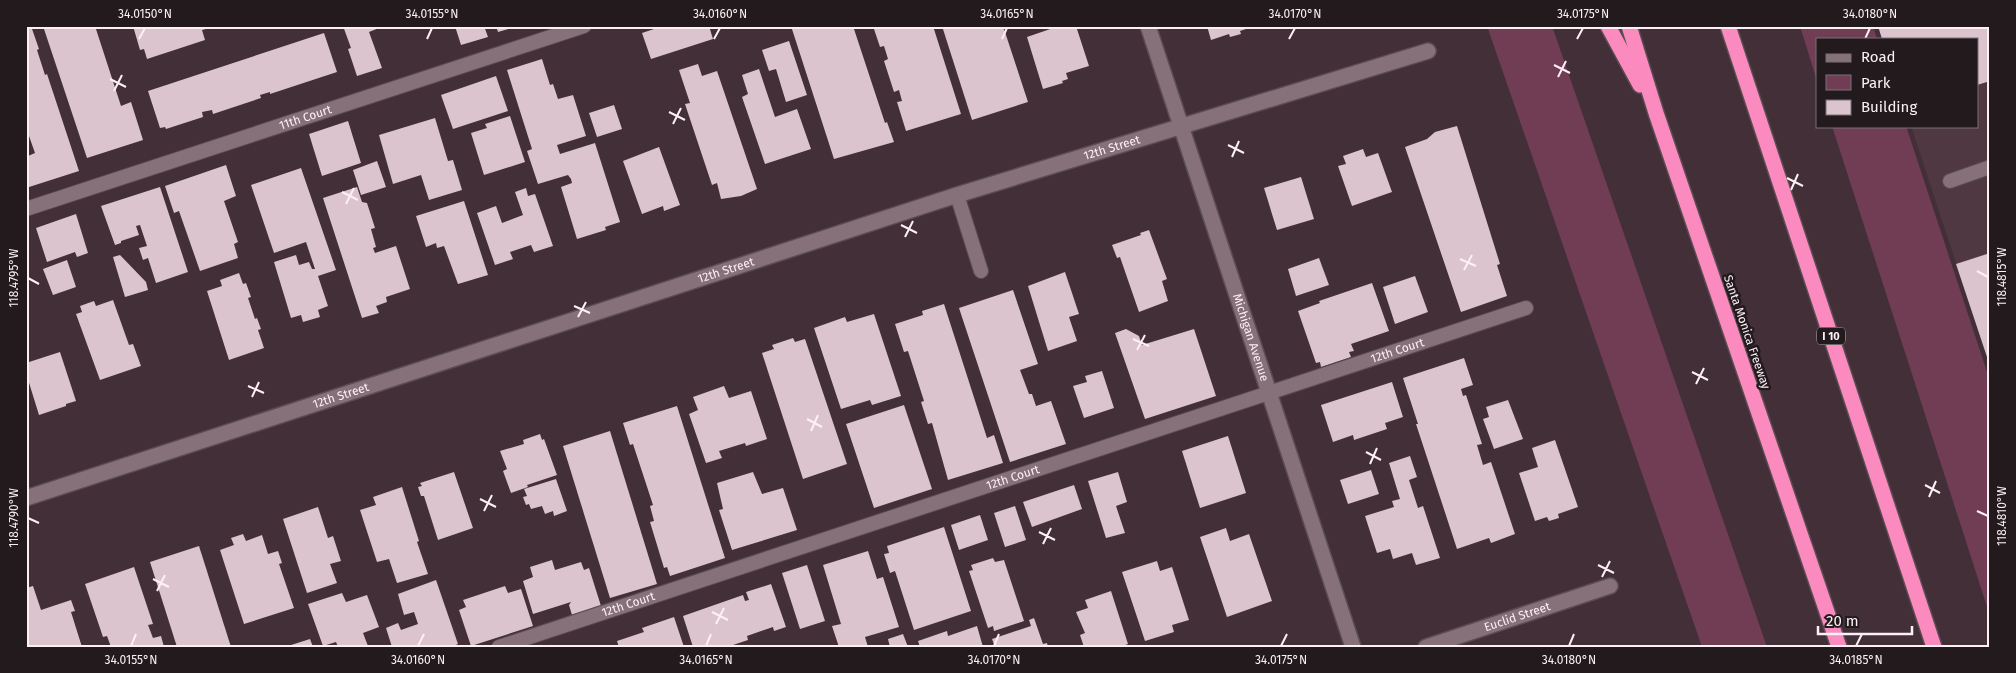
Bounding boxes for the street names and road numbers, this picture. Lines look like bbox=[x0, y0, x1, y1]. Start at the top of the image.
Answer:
street label: 11th Court bbox=[277, 102, 334, 132]
street label: 12th Street bbox=[1082, 132, 1142, 163]
street label: 12th Street bbox=[696, 254, 756, 286]
street label: Santa Monica Freeway bbox=[1721, 273, 1773, 391]
street label: Michigan Avenue bbox=[1230, 292, 1272, 383]
road number: I 10 bbox=[1817, 328, 1845, 344]
street label: 12th Court bbox=[1369, 335, 1426, 366]
street label: 12th Street bbox=[311, 380, 371, 411]
street label: 12th Court bbox=[984, 462, 1042, 493]
street label: 12th Court bbox=[600, 589, 657, 620]
street label: Euclid Street bbox=[1482, 599, 1553, 634]

